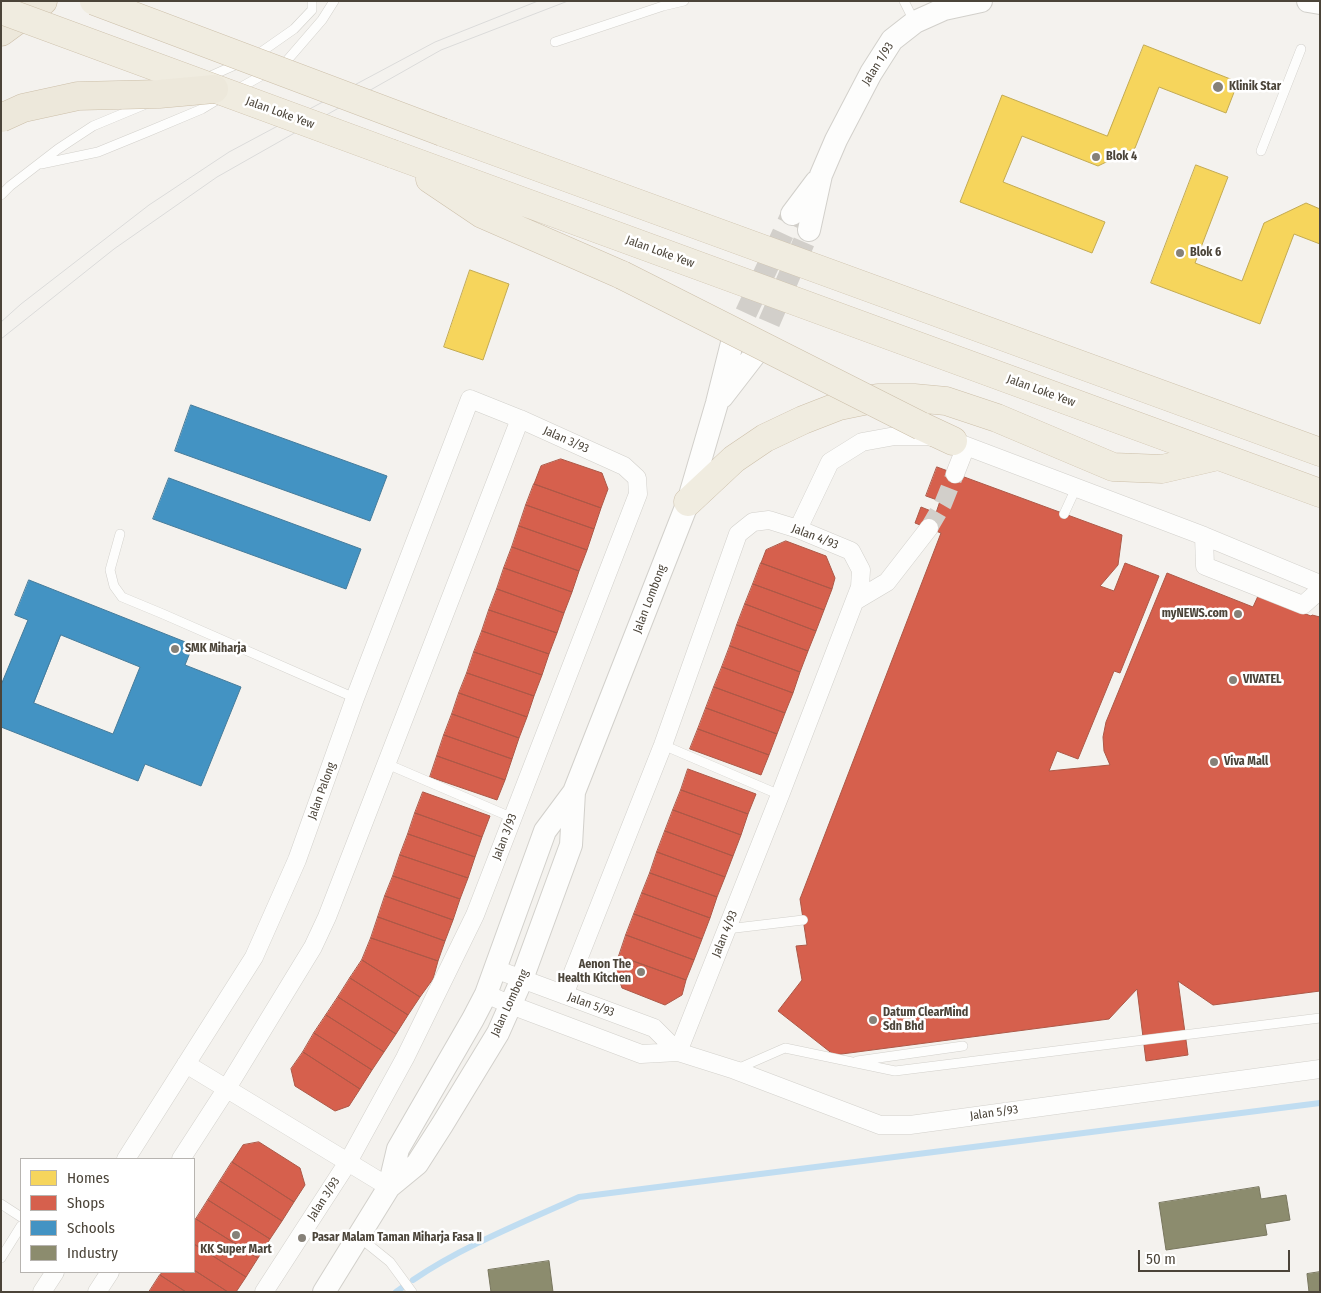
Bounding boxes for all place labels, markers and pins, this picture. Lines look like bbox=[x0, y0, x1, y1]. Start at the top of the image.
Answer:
marker: Klinik Star bbox=[1211, 80, 1225, 94]
place label: Klinik Star bbox=[1229, 80, 1281, 94]
place label: Blok 4 bbox=[1106, 150, 1137, 164]
marker: Blok 4 bbox=[1090, 151, 1102, 163]
place label: Blok 6 bbox=[1190, 246, 1221, 260]
marker: Blok 6 bbox=[1174, 247, 1186, 259]
place label: myNEWS.com bbox=[1162, 607, 1228, 621]
marker: myNEWS.com bbox=[1232, 608, 1244, 620]
place label: SMK Miharja bbox=[185, 642, 247, 656]
marker: SMK Miharja bbox=[169, 643, 181, 655]
place label: VIVATEL bbox=[1243, 673, 1282, 687]
marker: VIVATEL bbox=[1227, 674, 1239, 686]
place label: Viva Mall bbox=[1224, 755, 1268, 769]
marker: Viva Mall bbox=[1208, 756, 1220, 768]
place label: Aenon The Health Kitchen bbox=[558, 958, 631, 986]
marker: Aenon The Health Kitchen bbox=[635, 966, 647, 978]
place label: Datum ClearMind Sdn Bhd bbox=[883, 1006, 968, 1034]
marker: Datum ClearMind Sdn Bhd bbox=[867, 1014, 879, 1026]
marker: KK Super Mart bbox=[230, 1229, 242, 1241]
place label: Pasar Malam Taman Miharja Fasa Ⅱ bbox=[312, 1231, 488, 1245]
marker: Pasar Malam Taman Miharja Fasa Ⅱ bbox=[296, 1232, 308, 1244]
place label: KK Super Mart bbox=[200, 1243, 272, 1257]

